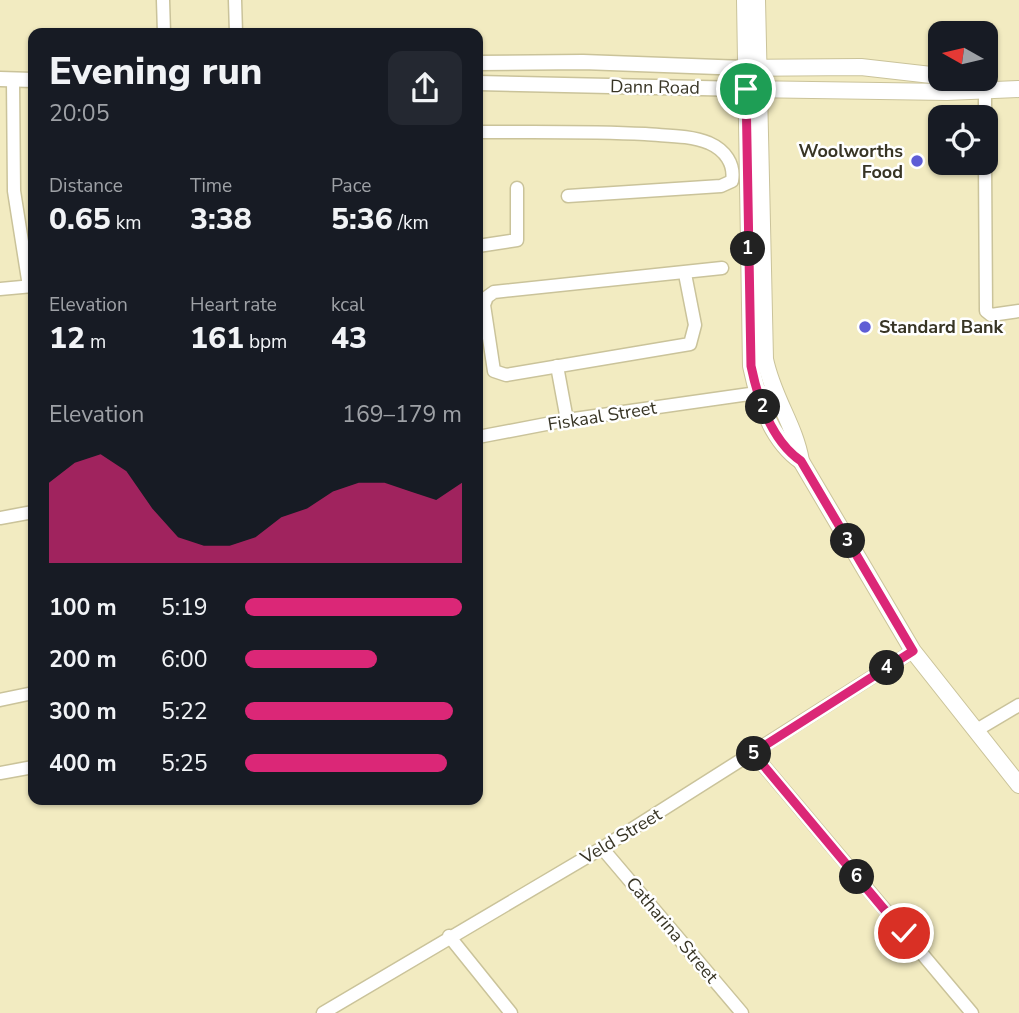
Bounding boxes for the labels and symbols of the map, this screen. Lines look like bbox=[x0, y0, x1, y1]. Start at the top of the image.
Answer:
north arrow bbox=[928, 21, 998, 91]
pin bbox=[716, 59, 776, 119]
street label: Dann Road bbox=[610, 74, 700, 100]
place label: Woolworths Food bbox=[799, 139, 903, 184]
marker: Woolworths Food bbox=[909, 153, 925, 169]
pin: 1 bbox=[730, 232, 766, 266]
place label: Standard Bank bbox=[879, 315, 1004, 339]
marker: Standard Bank bbox=[857, 319, 873, 335]
pin: 2 bbox=[746, 390, 780, 424]
street label: Fiskaal Street bbox=[546, 395, 659, 436]
pin: 3 bbox=[830, 524, 866, 558]
pin: 4 bbox=[870, 650, 904, 686]
pin: 5 bbox=[736, 736, 772, 772]
street label: Veld Street bbox=[575, 802, 667, 870]
pin: 6 bbox=[840, 860, 874, 894]
street label: Catharina Street bbox=[621, 872, 724, 989]
pin bbox=[874, 903, 934, 963]

